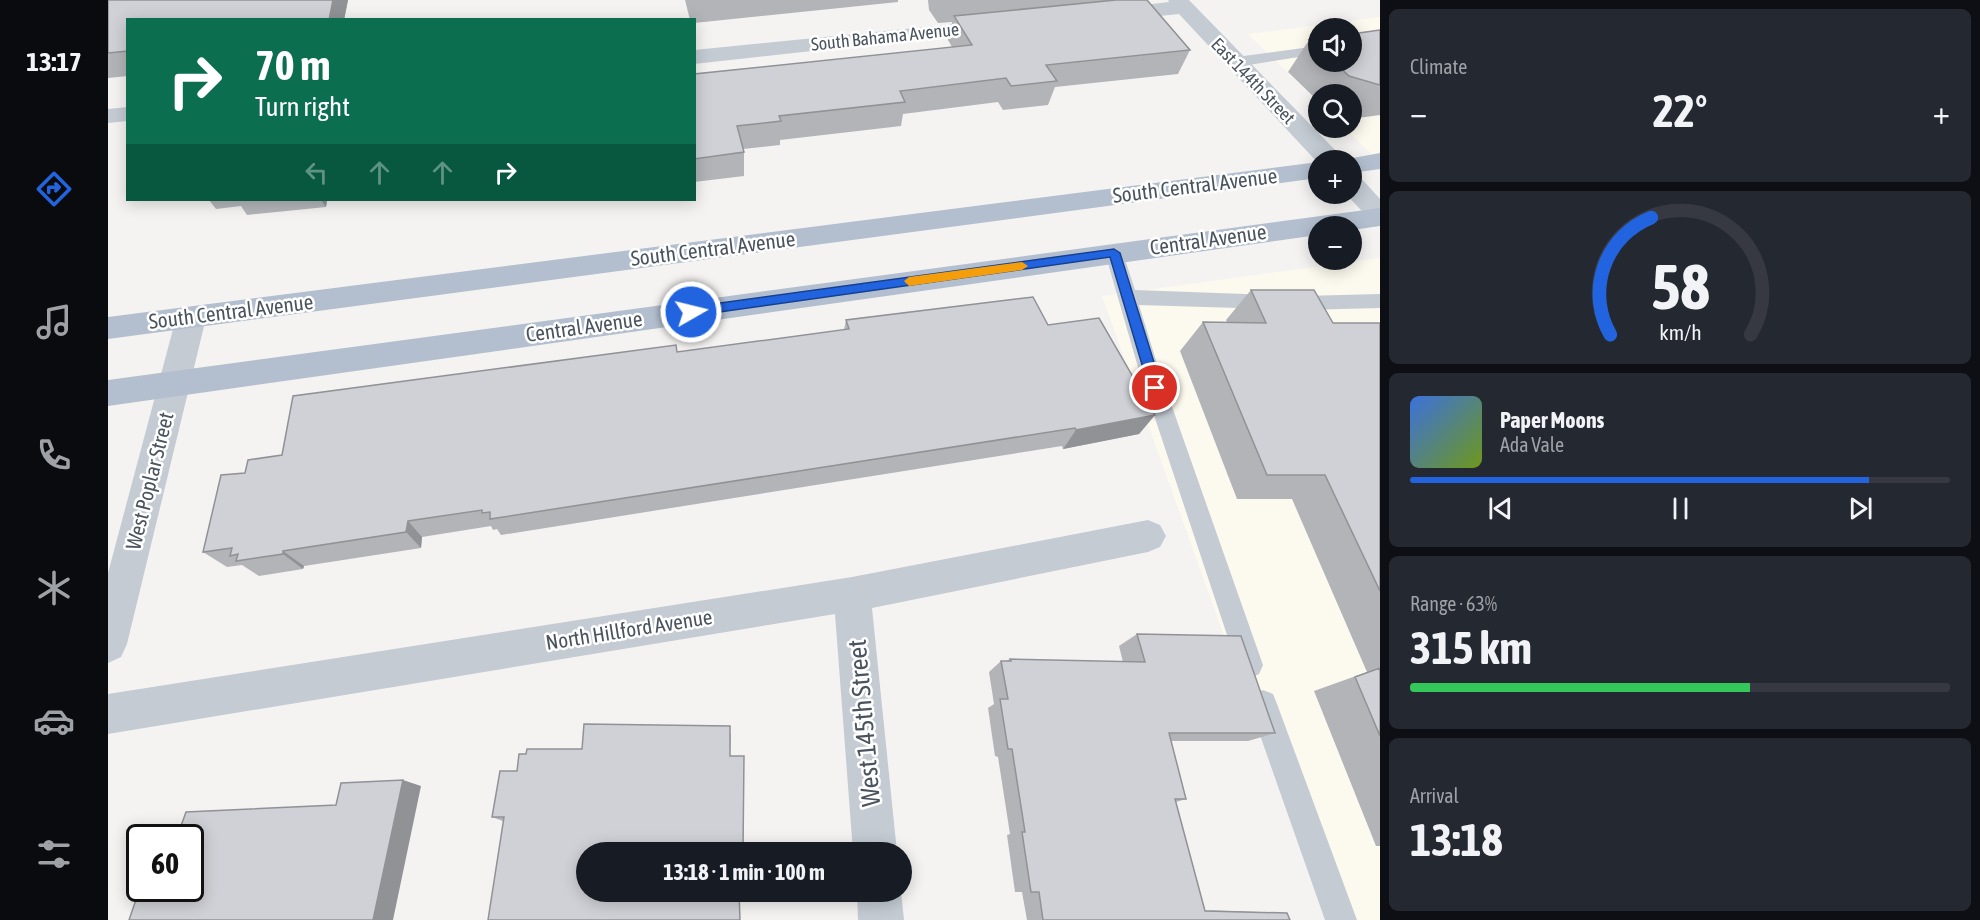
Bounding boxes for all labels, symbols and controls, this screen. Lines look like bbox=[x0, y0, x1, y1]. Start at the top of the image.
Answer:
street label: South Bahama Avenue bbox=[810, 18, 960, 55]
map controls bbox=[1308, 18, 1362, 270]
button: sound bbox=[1308, 18, 1362, 72]
street label: East 144th Street bbox=[1207, 33, 1300, 128]
text: 70 m bbox=[255, 41, 330, 89]
icon: right bbox=[156, 42, 234, 120]
text: 13:17 bbox=[26, 46, 82, 77]
text: Climate bbox=[1410, 55, 1467, 78]
button: search bbox=[1308, 84, 1362, 138]
text: 22° bbox=[1653, 85, 1707, 137]
text: Turn right bbox=[255, 91, 350, 122]
text: − bbox=[1410, 93, 1427, 131]
text: + bbox=[1933, 93, 1950, 131]
button: + bbox=[1308, 150, 1362, 204]
icon: left bbox=[300, 156, 333, 189]
icon: ahead bbox=[363, 156, 396, 189]
icon: ahead bbox=[426, 156, 459, 189]
icon: right bbox=[489, 156, 522, 189]
street label: South Central Avenue bbox=[1111, 163, 1278, 207]
icon: directions bbox=[33, 168, 75, 210]
button: − bbox=[1308, 216, 1362, 270]
street label: Central Avenue bbox=[1148, 219, 1268, 259]
street label: South Central Avenue bbox=[629, 226, 796, 270]
text: 58 bbox=[1651, 251, 1709, 322]
position arrow bbox=[659, 280, 723, 344]
street label: South Central Avenue bbox=[147, 289, 314, 333]
icon: music bbox=[33, 301, 75, 343]
street label: Central Avenue bbox=[524, 306, 644, 346]
text: km/h bbox=[1659, 320, 1701, 345]
pin bbox=[1129, 362, 1180, 413]
icon: arrive bbox=[1138, 371, 1171, 404]
text: Paper Moons bbox=[1500, 407, 1604, 433]
street label: West Poplar Street bbox=[120, 410, 178, 552]
text: Ada Vale bbox=[1500, 433, 1564, 456]
icon: phone bbox=[33, 434, 75, 476]
icon: previous bbox=[1484, 492, 1517, 525]
icon: pause bbox=[1664, 492, 1697, 525]
icon: next bbox=[1844, 492, 1877, 525]
icon: climate bbox=[33, 567, 75, 609]
text: Range · 63% bbox=[1410, 592, 1497, 615]
street label: North Hillford Avenue bbox=[544, 604, 714, 654]
text: 315 km bbox=[1410, 622, 1532, 674]
street label: West 145th Street bbox=[842, 638, 886, 808]
icon: car bbox=[33, 700, 75, 742]
text: Arrival bbox=[1410, 784, 1459, 807]
text: 13:18 bbox=[1410, 814, 1503, 866]
speed limit sign: 60 bbox=[126, 824, 204, 902]
icon: filters bbox=[33, 833, 75, 875]
text: 13:18 · 1 min · 100 m bbox=[663, 859, 825, 885]

